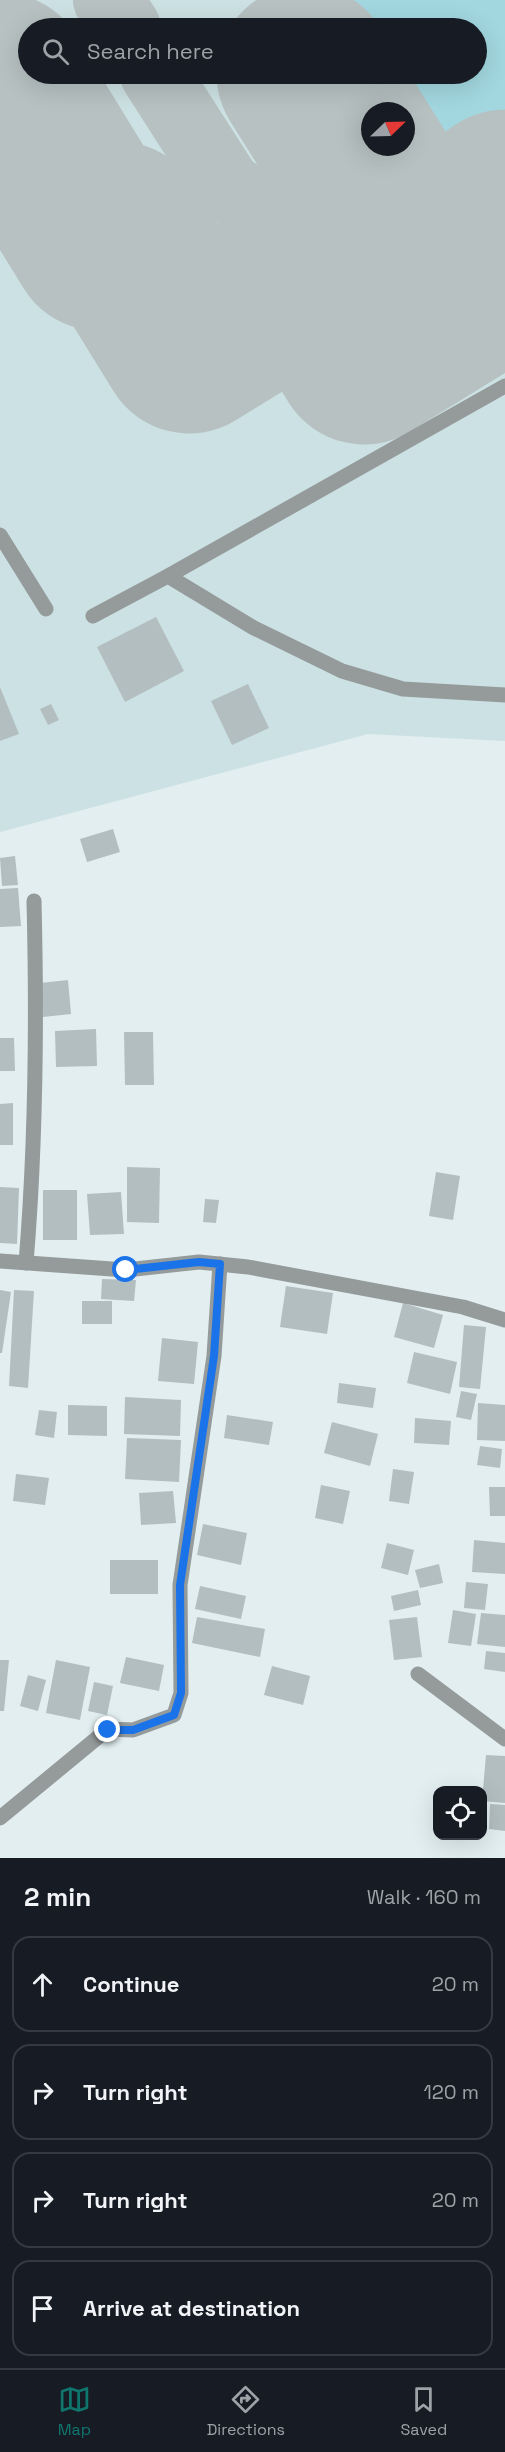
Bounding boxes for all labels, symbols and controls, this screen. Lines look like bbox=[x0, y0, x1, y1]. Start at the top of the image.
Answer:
search box bbox=[18, 18, 487, 84]
icon: search bbox=[39, 35, 72, 68]
text: Search here bbox=[87, 37, 214, 65]
north arrow bbox=[361, 102, 415, 156]
route start bbox=[112, 1256, 138, 1282]
route end bbox=[94, 1716, 120, 1742]
map controls bbox=[433, 1786, 487, 1840]
button: locate bbox=[433, 1786, 487, 1840]
text: 2 min bbox=[24, 1880, 91, 1914]
text: Walk · 160 m bbox=[367, 1884, 481, 1910]
icon: ahead bbox=[26, 1968, 59, 2001]
text: Continue bbox=[83, 1970, 179, 1998]
text: 20 m bbox=[432, 1971, 479, 1997]
icon: right bbox=[26, 2076, 59, 2109]
text: Turn right bbox=[83, 2078, 188, 2106]
text: 120 m bbox=[423, 2079, 479, 2105]
icon: right bbox=[26, 2184, 59, 2217]
text: Turn right bbox=[83, 2186, 188, 2214]
text: 20 m bbox=[432, 2187, 479, 2213]
icon: arrive bbox=[26, 2292, 59, 2325]
text: Arrive at destination bbox=[83, 2294, 300, 2322]
tab: Map bbox=[58, 2383, 91, 2440]
tab: Directions bbox=[207, 2383, 285, 2440]
tab: Saved bbox=[401, 2383, 447, 2440]

